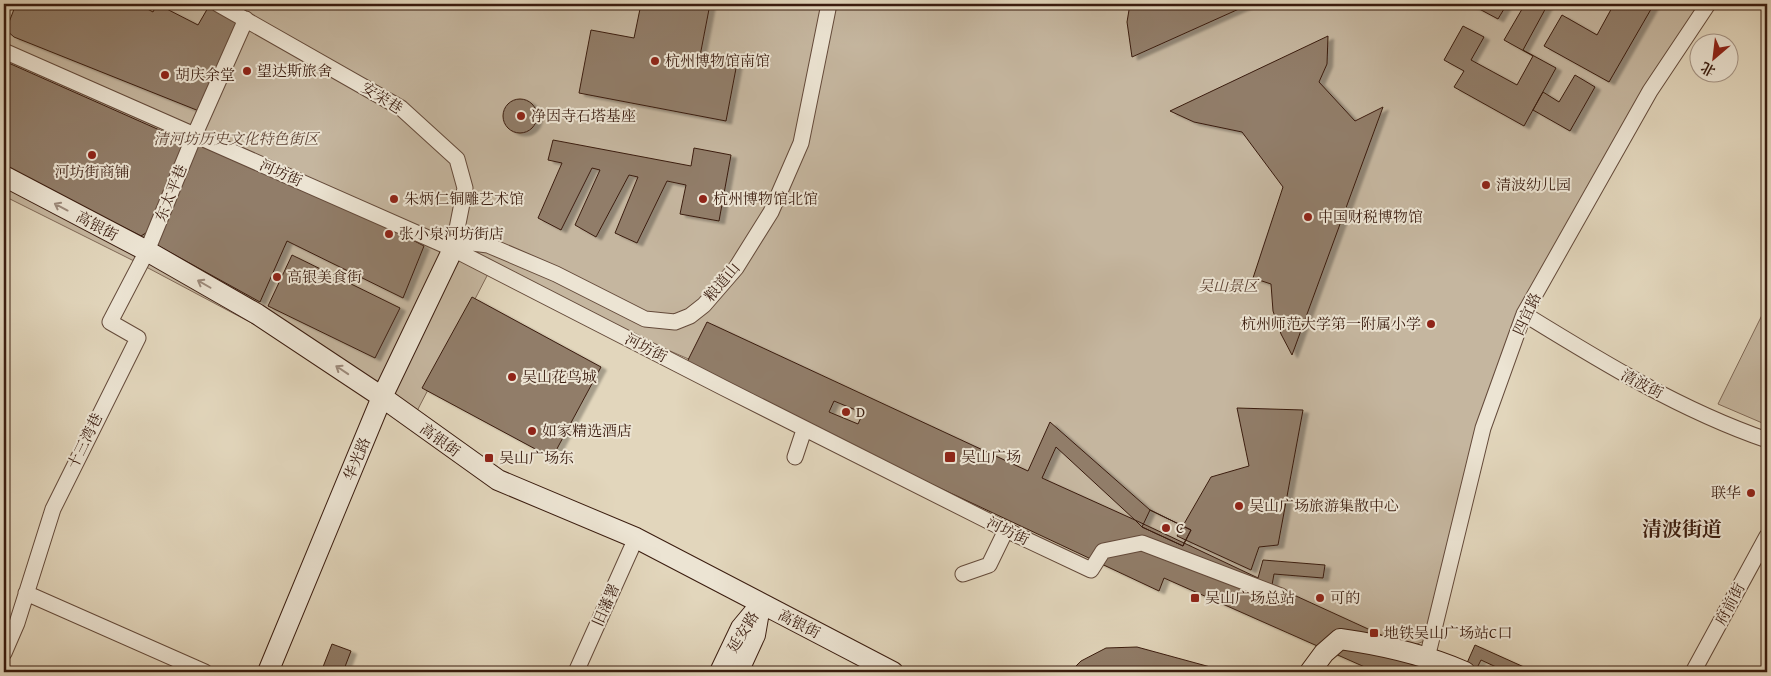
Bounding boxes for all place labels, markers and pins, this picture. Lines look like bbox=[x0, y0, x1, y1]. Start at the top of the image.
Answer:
place label: 杭州博物馆南馆 bbox=[665, 50, 770, 71]
marker: 杭州博物馆南馆 bbox=[649, 55, 661, 67]
place label: 望达斯旅舍 bbox=[257, 60, 332, 81]
place label: 胡庆余堂 bbox=[175, 64, 235, 85]
marker: 望达斯旅舍 bbox=[241, 65, 253, 77]
marker: 胡庆余堂 bbox=[159, 69, 171, 81]
place label: 净因寺石塔基座 bbox=[531, 105, 636, 126]
marker: 净因寺石塔基座 bbox=[515, 110, 527, 122]
marker: 河坊街商铺 bbox=[86, 149, 98, 161]
place label: 河坊街商铺 bbox=[54, 161, 130, 182]
place label: 清波幼儿园 bbox=[1496, 174, 1571, 195]
marker: 清波幼儿园 bbox=[1480, 179, 1492, 191]
place label: 朱炳仁铜雕艺术馆 bbox=[404, 188, 524, 209]
place label: 杭州博物馆北馆 bbox=[713, 188, 818, 209]
marker: 朱炳仁铜雕艺术馆 bbox=[388, 193, 400, 205]
marker: 杭州博物馆北馆 bbox=[697, 193, 709, 205]
place label: 中国财税博物馆 bbox=[1318, 206, 1423, 227]
marker: 中国财税博物馆 bbox=[1302, 211, 1314, 223]
place label: 张小泉河坊街店 bbox=[399, 223, 504, 244]
marker: 张小泉河坊街店 bbox=[383, 228, 395, 240]
place label: 高银美食街 bbox=[287, 266, 362, 287]
marker: 高银美食街 bbox=[271, 271, 283, 283]
place label: 杭州师范大学第一附属小学 bbox=[1241, 313, 1421, 334]
marker: 杭州师范大学第一附属小学 bbox=[1425, 318, 1437, 330]
place label: 吴山花鸟城 bbox=[522, 366, 597, 387]
marker: 吴山花鸟城 bbox=[506, 371, 518, 383]
place label: D bbox=[856, 401, 865, 422]
marker: D bbox=[840, 406, 852, 418]
place label: 如家精选酒店 bbox=[542, 420, 632, 441]
marker: 如家精选酒店 bbox=[526, 425, 538, 437]
place label: 吴山广场 bbox=[961, 446, 1021, 467]
place label: 吴山广场东 bbox=[499, 447, 574, 468]
marker: 吴山广场 bbox=[943, 450, 957, 464]
marker: 吴山广场东 bbox=[483, 452, 495, 464]
place label: 联华 bbox=[1711, 482, 1741, 503]
marker: 联华 bbox=[1745, 487, 1757, 499]
place label: 吴山广场旅游集散中心 bbox=[1249, 495, 1399, 516]
marker: 吴山广场旅游集散中心 bbox=[1233, 500, 1245, 512]
place label: C bbox=[1176, 517, 1184, 538]
marker: C bbox=[1160, 522, 1172, 534]
place label: 吴山广场总站 bbox=[1205, 587, 1295, 608]
place label: 可的 bbox=[1330, 587, 1360, 608]
marker: 吴山广场总站 bbox=[1189, 592, 1201, 604]
marker: 可的 bbox=[1314, 592, 1326, 604]
place label: 地铁吴山广场站C口 bbox=[1384, 622, 1512, 643]
marker: 地铁吴山广场站C口 bbox=[1368, 627, 1380, 639]

